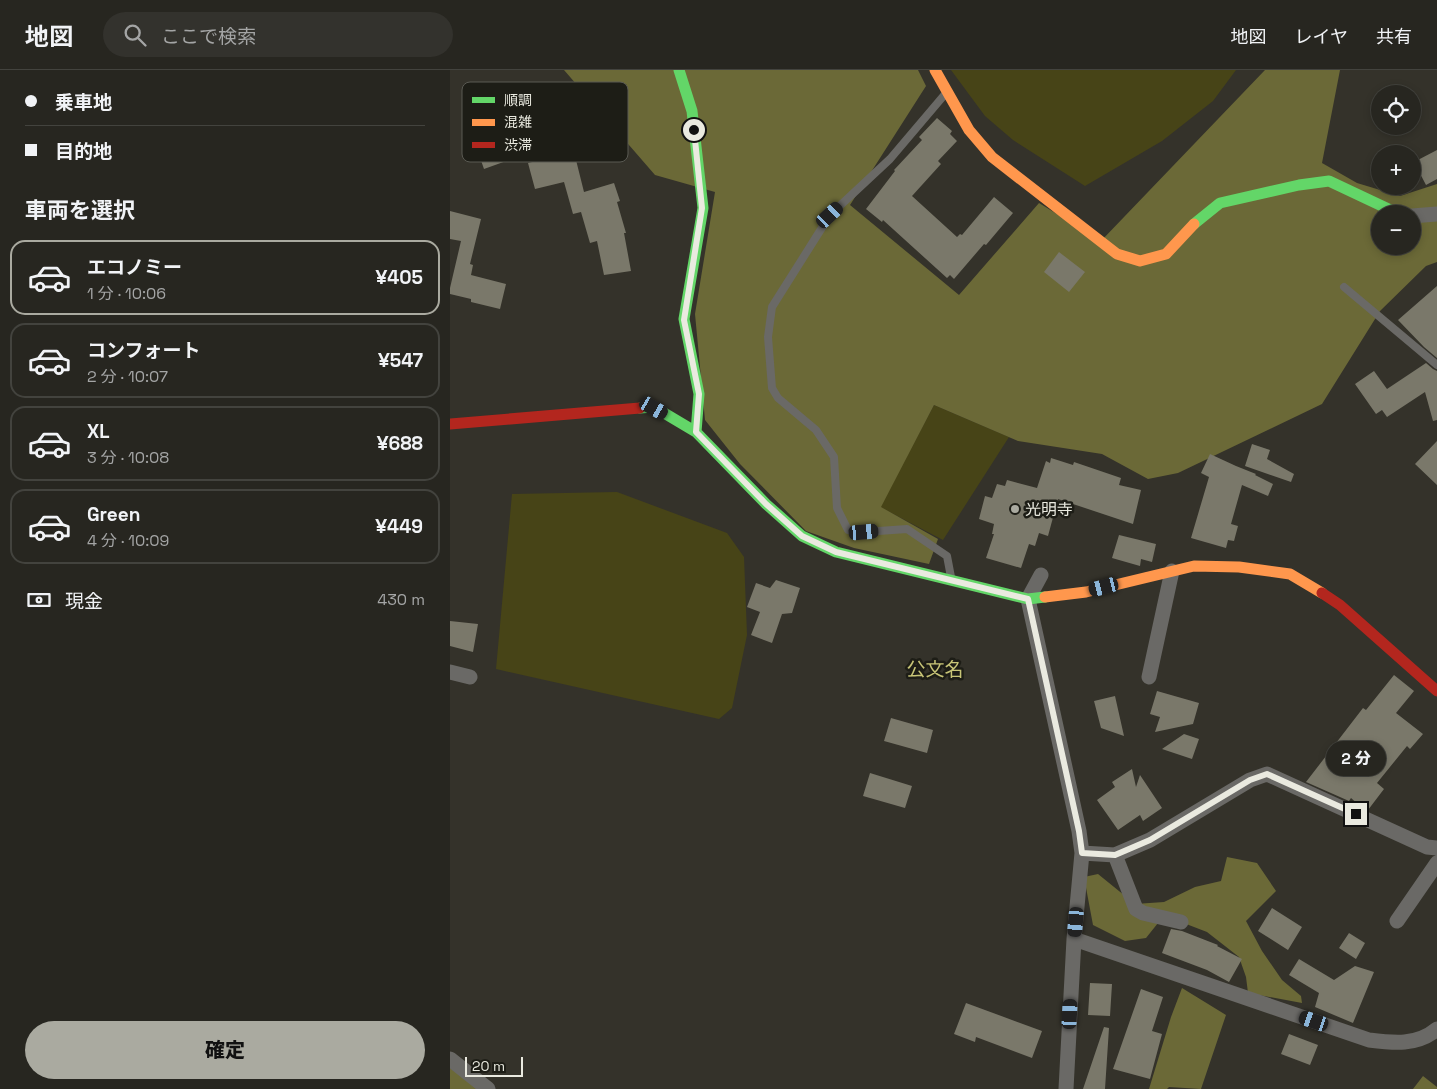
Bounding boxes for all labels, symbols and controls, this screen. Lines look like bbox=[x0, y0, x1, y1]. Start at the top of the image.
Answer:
search box bbox=[103, 12, 453, 57]
text: 地図 bbox=[25, 21, 73, 52]
icon: search bbox=[121, 21, 149, 49]
text: ここで検索 bbox=[161, 24, 256, 49]
text: 地図 bbox=[1231, 25, 1267, 48]
text: レイヤ bbox=[1295, 25, 1348, 48]
text: 共有 bbox=[1376, 25, 1412, 48]
legend bbox=[462, 82, 628, 162]
map controls bbox=[1371, 85, 1421, 255]
button: locate bbox=[1371, 85, 1421, 135]
text: 乗車地 bbox=[55, 90, 112, 115]
text: 順調 bbox=[504, 91, 532, 109]
text: 混雑 bbox=[504, 113, 532, 131]
route start bbox=[683, 119, 705, 141]
text: 渋滞 bbox=[504, 136, 532, 154]
text: 目的地 bbox=[55, 139, 112, 164]
button: + bbox=[1371, 145, 1421, 195]
text: 車両を選択 bbox=[25, 196, 135, 224]
car bbox=[813, 199, 846, 231]
button: − bbox=[1371, 205, 1421, 255]
icon: car bbox=[27, 255, 72, 300]
text: エコノミー bbox=[87, 255, 182, 280]
text: ¥405 bbox=[375, 265, 423, 290]
text: 1 分 · 10:06 bbox=[87, 283, 166, 304]
icon: car bbox=[27, 338, 72, 383]
text: コンフォート bbox=[87, 338, 200, 363]
text: ¥547 bbox=[378, 348, 423, 373]
text: 2 分 · 10:07 bbox=[87, 366, 168, 387]
car bbox=[637, 394, 670, 422]
text: XL bbox=[87, 419, 110, 444]
icon: car bbox=[27, 421, 72, 466]
text: ¥688 bbox=[377, 431, 423, 456]
text: 3 分 · 10:08 bbox=[87, 447, 169, 468]
place label: 光明寺 bbox=[1025, 499, 1073, 520]
text: Green bbox=[87, 502, 140, 527]
marker: 光明寺 bbox=[1009, 503, 1021, 515]
icon: car bbox=[27, 504, 72, 549]
text: ¥449 bbox=[375, 514, 423, 539]
car bbox=[848, 523, 879, 541]
text: 4 分 · 10:09 bbox=[87, 530, 169, 551]
car bbox=[1087, 576, 1120, 598]
icon: cash bbox=[25, 586, 53, 614]
text: 現金 bbox=[65, 589, 103, 614]
text: 430 m bbox=[377, 589, 425, 610]
district label: 公文名 bbox=[906, 657, 964, 682]
callout: 2 分 bbox=[1326, 742, 1386, 776]
text: 2 分 bbox=[1341, 748, 1371, 769]
route end bbox=[1345, 803, 1367, 825]
car bbox=[1067, 906, 1084, 938]
car bbox=[1061, 999, 1078, 1029]
car bbox=[1297, 1009, 1330, 1033]
button: 確定 bbox=[25, 1021, 425, 1079]
scale bar bbox=[465, 1054, 522, 1077]
text: 20 m bbox=[472, 1057, 505, 1075]

